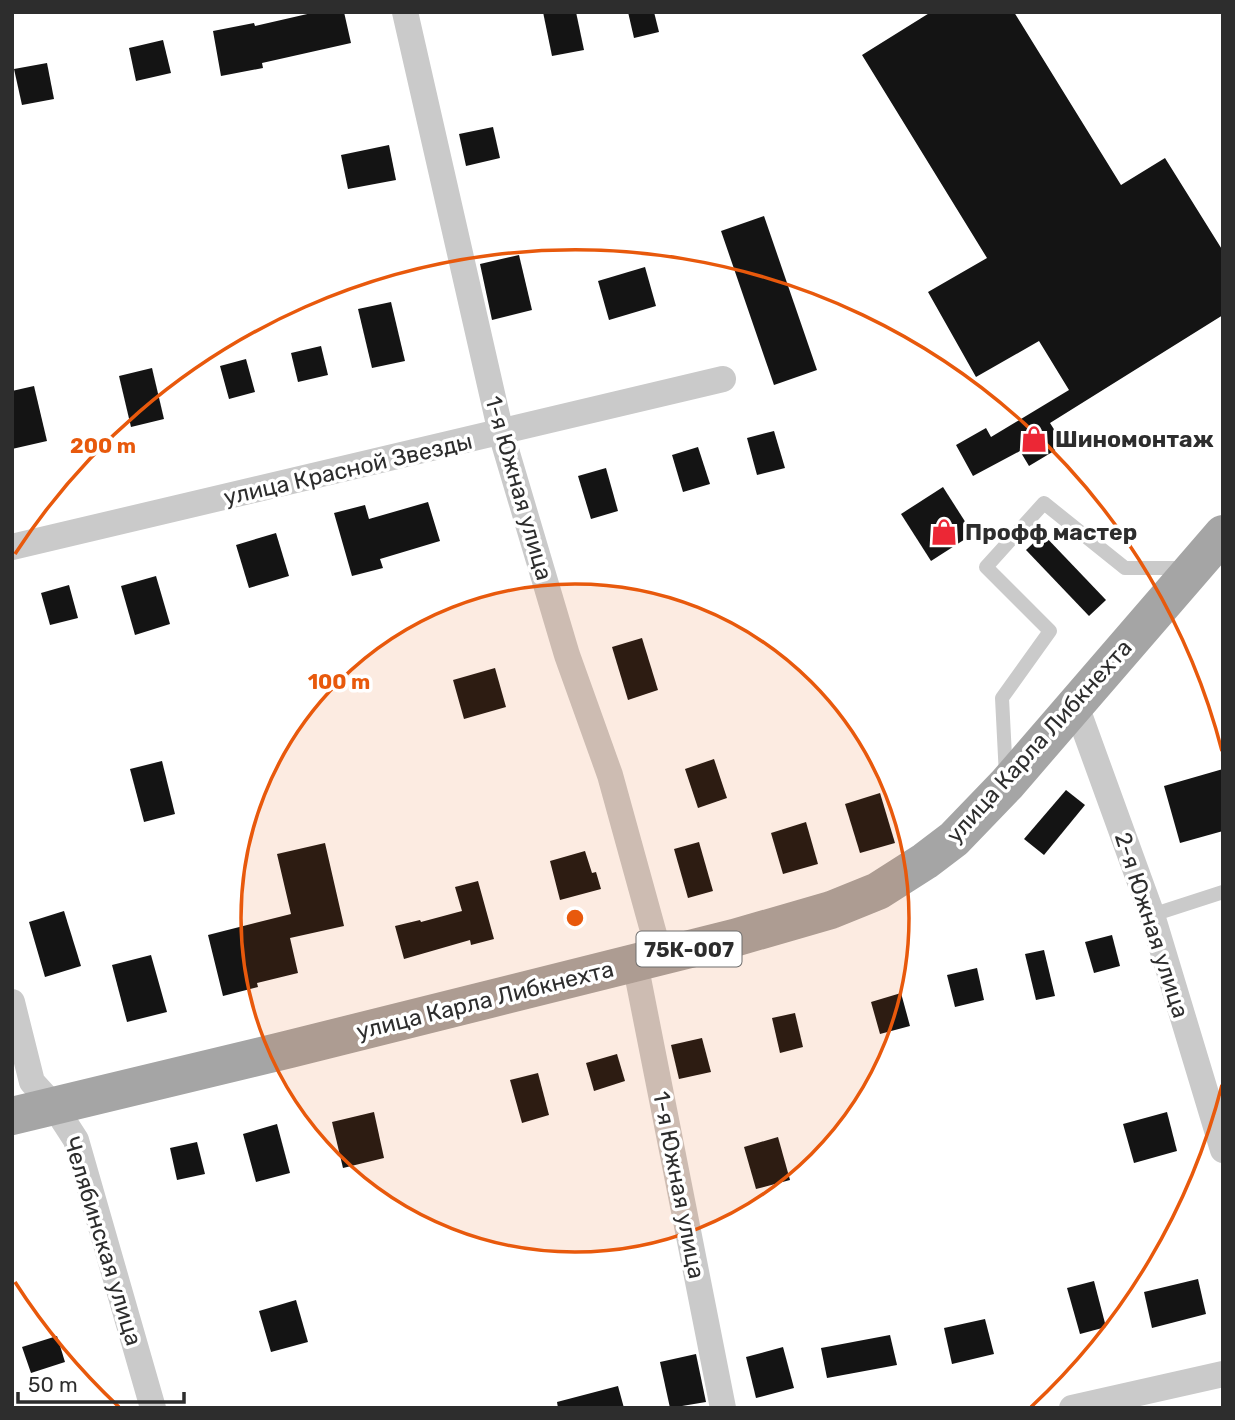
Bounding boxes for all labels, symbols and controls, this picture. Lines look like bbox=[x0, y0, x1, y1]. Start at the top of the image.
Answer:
street label: 1-я Южная улица bbox=[479, 393, 559, 583]
shop icon: Шиномонтаж bbox=[1019, 424, 1049, 454]
place label: Шиномонтаж bbox=[1055, 425, 1214, 453]
street label: улица Красной Звезды bbox=[221, 427, 475, 511]
text: 200 m bbox=[70, 433, 136, 458]
shop icon: Профф мастер bbox=[929, 517, 959, 547]
place label: Профф мастер bbox=[965, 518, 1137, 546]
street label: улица Карла Либкнехта bbox=[940, 634, 1138, 848]
text: 100 m bbox=[308, 669, 370, 694]
street label: 2-я Южная улица bbox=[1109, 829, 1195, 1021]
centre of rings bbox=[563, 906, 587, 930]
road number: 75К-007 bbox=[636, 932, 742, 967]
street label: улица Карла Либкнехта bbox=[354, 954, 616, 1046]
street label: 1-я Южная улица bbox=[647, 1089, 711, 1281]
street label: Челябинская улица bbox=[58, 1133, 148, 1349]
scale bar bbox=[18, 1360, 184, 1404]
text: 50 m bbox=[28, 1372, 78, 1397]

